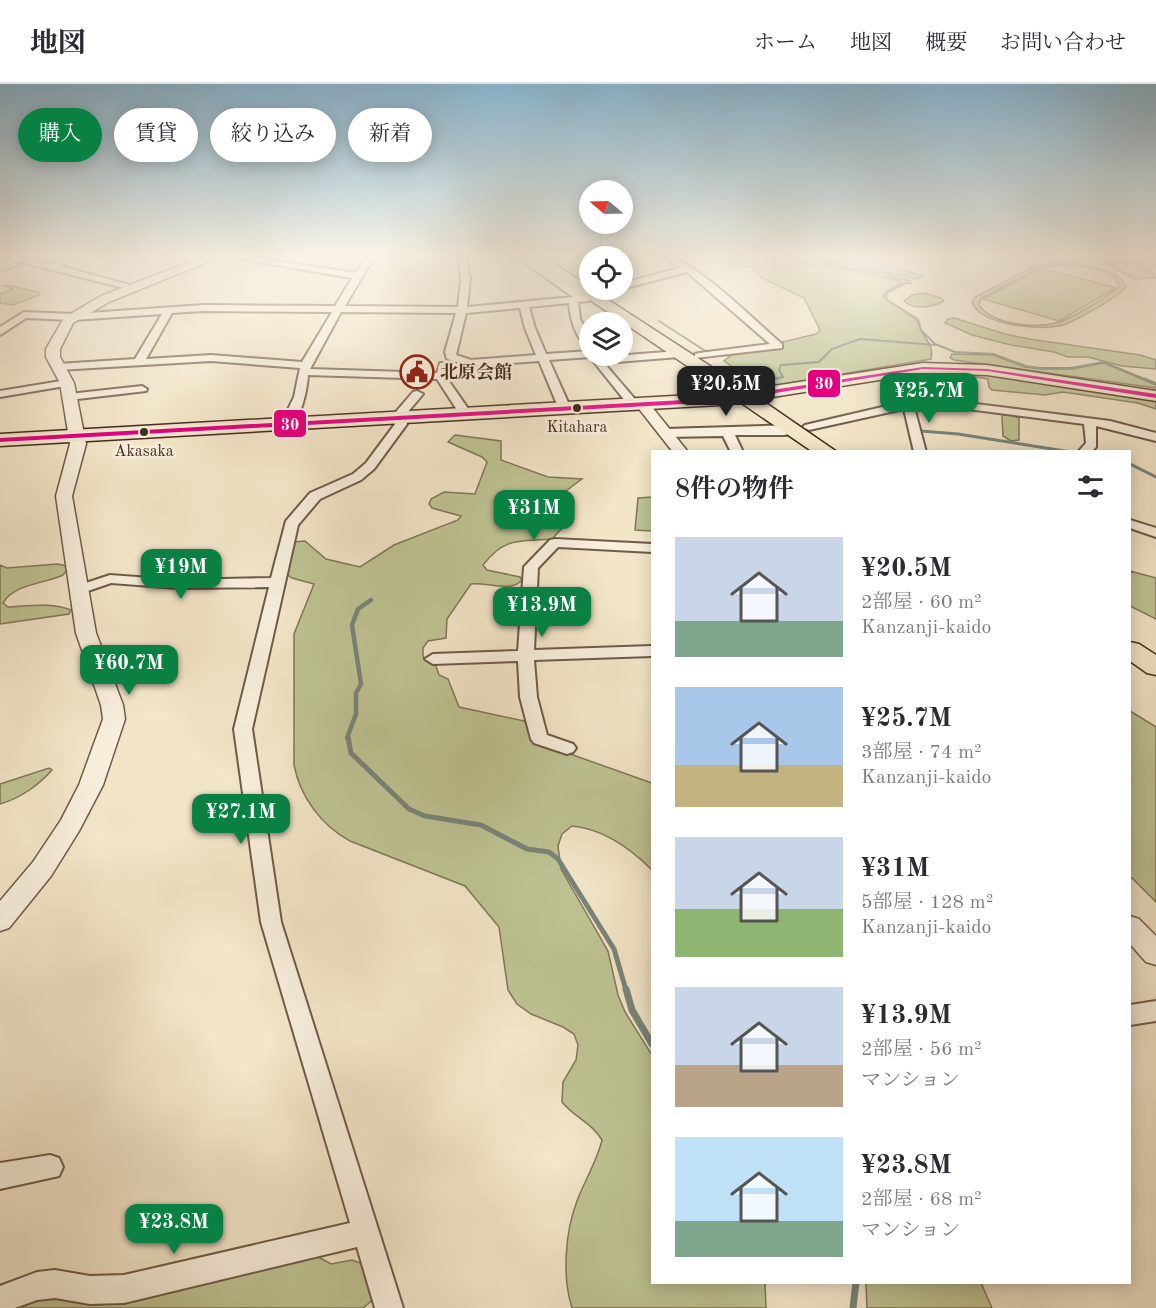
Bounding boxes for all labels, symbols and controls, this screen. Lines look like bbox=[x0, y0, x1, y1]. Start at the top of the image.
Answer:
text: 地図 bbox=[30, 31, 86, 59]
text: ホーム bbox=[754, 33, 817, 54]
text: 地図 bbox=[850, 33, 892, 54]
text: 概要 bbox=[925, 33, 967, 54]
text: お問い合わせ bbox=[1000, 33, 1126, 54]
chip: 購入 bbox=[18, 108, 102, 162]
chip: 賃貸 bbox=[114, 108, 198, 162]
chip: 絞り込み bbox=[210, 108, 336, 162]
chip: 新着 bbox=[348, 108, 432, 162]
north arrow bbox=[579, 180, 633, 234]
map controls bbox=[579, 180, 633, 366]
button: locate bbox=[579, 246, 633, 300]
button: layers bbox=[579, 312, 633, 366]
public building icon: 北原会館 bbox=[399, 354, 435, 390]
place label: 北原会館 bbox=[440, 362, 512, 382]
pin: ¥20.5M bbox=[677, 366, 775, 417]
line badge: 30 bbox=[807, 369, 841, 398]
pin: ¥25.7M bbox=[880, 373, 978, 424]
text: ¥20.5M bbox=[691, 375, 761, 395]
text: 30 bbox=[815, 377, 833, 393]
text: ¥25.7M bbox=[894, 382, 964, 402]
marker: Kitahara bbox=[571, 402, 583, 414]
line badge: 30 bbox=[273, 409, 307, 438]
text: 30 bbox=[281, 418, 299, 434]
place label: Kitahara bbox=[547, 420, 608, 436]
marker: Akasaka bbox=[138, 426, 150, 438]
place label: Akasaka bbox=[114, 444, 174, 460]
icon: filters bbox=[1074, 470, 1107, 503]
text: 8件の物件 bbox=[675, 477, 794, 503]
pin: ¥31M bbox=[498, 490, 570, 541]
text: ¥31M bbox=[508, 499, 560, 519]
pin: ¥19M bbox=[145, 549, 217, 600]
text: ¥20.5M bbox=[861, 556, 952, 582]
text: ¥19M bbox=[155, 558, 207, 578]
icon: home bbox=[723, 561, 795, 633]
pin: ¥13.9M bbox=[493, 587, 591, 638]
text: 2部屋 · 60 m² bbox=[861, 593, 982, 613]
text: ¥13.9M bbox=[507, 596, 577, 616]
text: Kanzanji-kaido bbox=[861, 618, 992, 638]
pin: ¥60.7M bbox=[80, 645, 178, 696]
text: ¥60.7M bbox=[94, 654, 164, 674]
text: ¥25.7M bbox=[861, 706, 952, 732]
icon: home bbox=[723, 711, 795, 783]
text: 3部屋 · 74 m² bbox=[861, 743, 982, 763]
text: Kanzanji-kaido bbox=[861, 768, 992, 788]
pin: ¥27.1M bbox=[192, 794, 290, 845]
text: ¥27.1M bbox=[206, 803, 276, 823]
text: ¥31M bbox=[861, 856, 929, 882]
icon: home bbox=[723, 861, 795, 933]
text: 5部屋 · 128 m² bbox=[861, 893, 993, 913]
text: Kanzanji-kaido bbox=[861, 918, 992, 938]
text: ¥13.9M bbox=[861, 1003, 952, 1029]
icon: home bbox=[723, 1011, 795, 1083]
text: 2部屋 · 56 m² bbox=[861, 1040, 982, 1060]
text: マンション bbox=[861, 1071, 960, 1091]
text: ¥23.8M bbox=[861, 1153, 952, 1179]
icon: home bbox=[723, 1161, 795, 1233]
text: 2部屋 · 68 m² bbox=[861, 1190, 982, 1210]
pin: ¥23.8M bbox=[125, 1204, 223, 1255]
text: ¥23.8M bbox=[139, 1213, 209, 1233]
text: マンション bbox=[861, 1221, 960, 1241]

